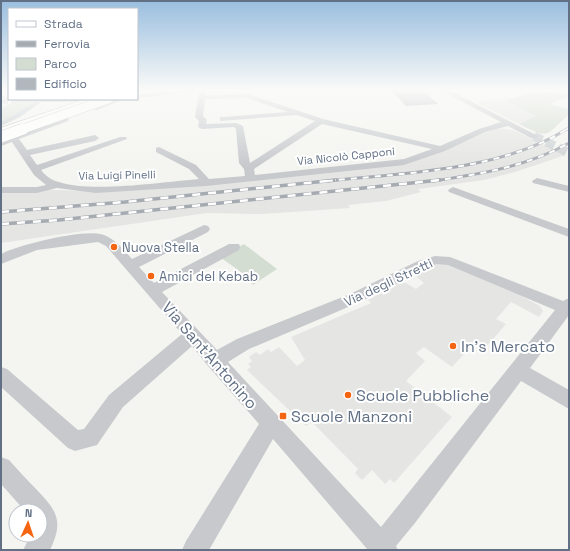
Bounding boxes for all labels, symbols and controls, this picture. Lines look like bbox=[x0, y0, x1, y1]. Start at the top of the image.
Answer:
legend bbox=[8, 8, 138, 100]
text: Strada bbox=[44, 16, 83, 32]
text: Ferrovia bbox=[44, 36, 90, 52]
text: Parco bbox=[44, 56, 77, 72]
text: Edificio bbox=[44, 76, 87, 92]
street label: Via Nicolò Capponi bbox=[296, 144, 396, 168]
street label: Via Luigi Pinelli bbox=[78, 167, 156, 183]
place label: Nuova Stella bbox=[122, 239, 200, 256]
marker: Nuova Stella bbox=[109, 242, 119, 252]
street label: Via degli Stretti bbox=[341, 255, 435, 310]
place label: Amici del Kebab bbox=[159, 268, 258, 285]
marker: Amici del Kebab bbox=[146, 271, 156, 281]
street label: Via Sant'Antonino bbox=[157, 297, 262, 413]
place label: In's Mercato bbox=[461, 336, 555, 357]
marker: In's Mercato bbox=[448, 341, 458, 351]
place label: Scuole Pubbliche bbox=[356, 385, 489, 406]
marker: Scuole Pubbliche bbox=[343, 390, 353, 400]
place label: Scuole Manzoni bbox=[291, 406, 412, 427]
marker: Scuole Manzoni bbox=[278, 411, 288, 421]
north arrow bbox=[8, 503, 48, 543]
text: N bbox=[24, 506, 33, 520]

